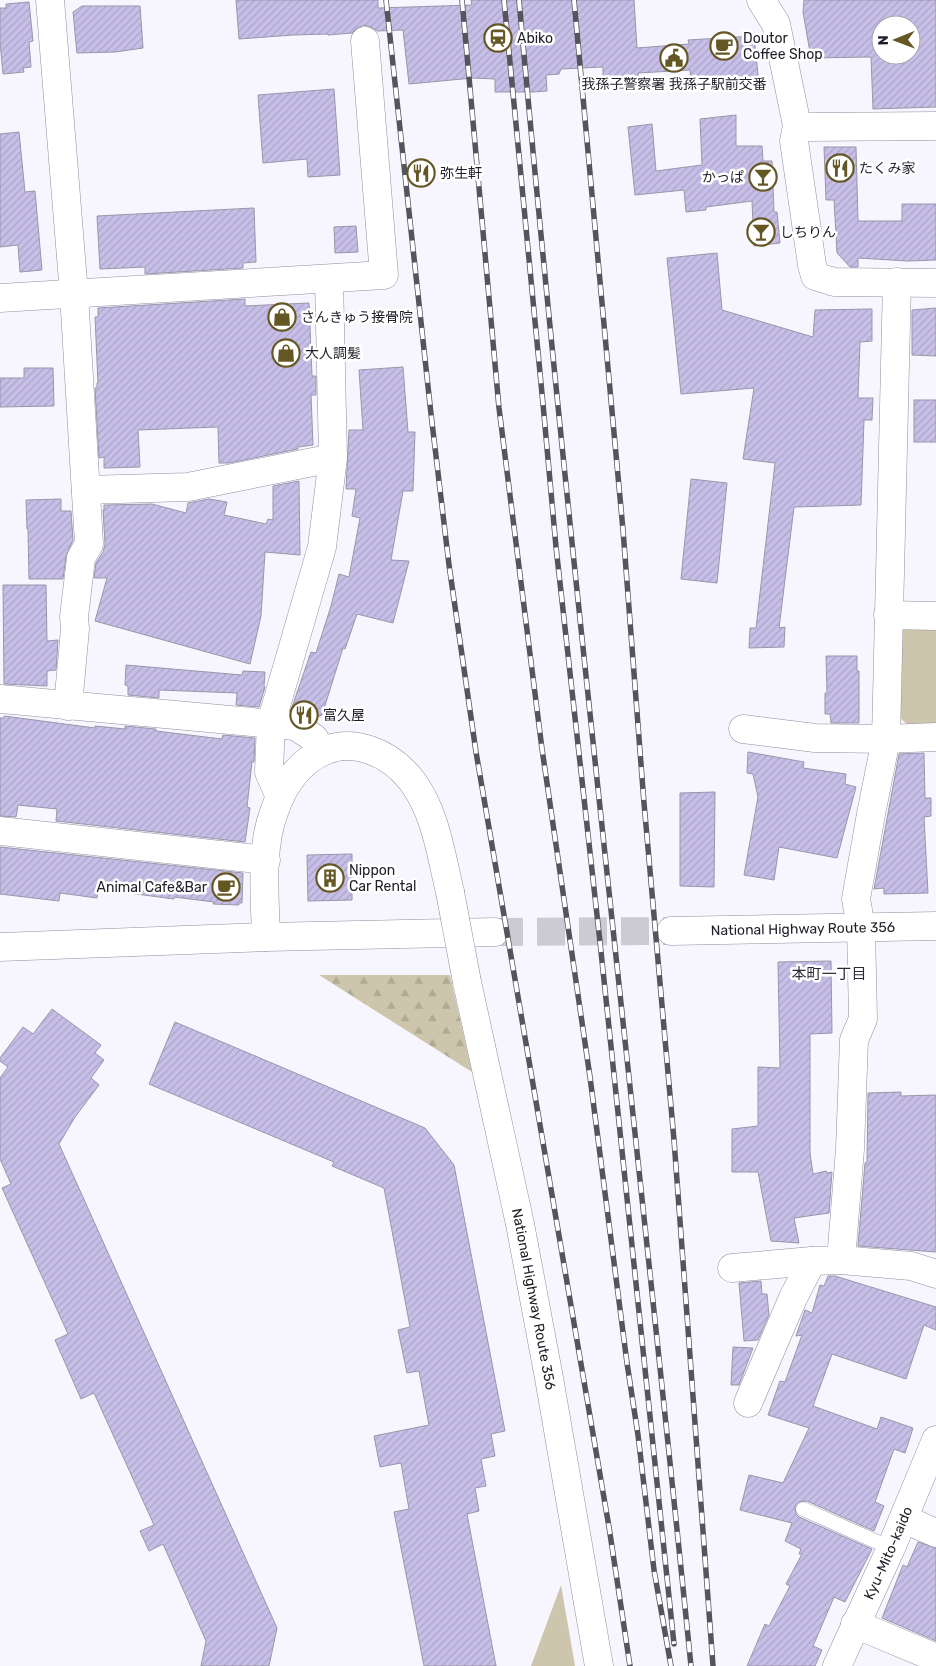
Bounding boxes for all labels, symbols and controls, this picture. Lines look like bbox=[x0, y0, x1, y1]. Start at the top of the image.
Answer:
north arrow bbox=[871, 15, 921, 65]
station icon: Abiko bbox=[483, 23, 513, 53]
place label: Abiko bbox=[517, 30, 553, 47]
place label: Doutor Coffee Shop bbox=[743, 30, 823, 63]
cafe icon: Doutor Coffee Shop bbox=[709, 31, 739, 61]
text: N bbox=[875, 35, 892, 45]
public building icon: 我孫子警察署 我孫子駅前交番 bbox=[659, 43, 689, 73]
place label: 我孫子警察署 我孫子駅前交番 bbox=[581, 76, 767, 93]
restaurant icon: たくみ家 bbox=[825, 153, 855, 183]
restaurant icon: 弥生軒 bbox=[406, 158, 436, 188]
place label: たくみ家 bbox=[859, 160, 916, 177]
bar icon: かっぱ bbox=[748, 162, 778, 192]
place label: 弥生軒 bbox=[440, 165, 482, 182]
place label: かっぱ bbox=[702, 169, 744, 186]
bar icon: しちりん bbox=[746, 217, 776, 247]
place label: しちりん bbox=[780, 224, 836, 241]
shop icon: さんきゅう接骨院 bbox=[267, 302, 297, 332]
place label: さんきゅう接骨院 bbox=[301, 309, 413, 326]
shop icon: 大人調髪 bbox=[271, 338, 301, 368]
place label: 大人調髪 bbox=[305, 345, 361, 362]
restaurant icon: 富久屋 bbox=[289, 700, 319, 730]
place label: 富久屋 bbox=[323, 707, 365, 724]
place label: Nippon Car Rental bbox=[349, 862, 416, 895]
building icon: Nippon Car Rental bbox=[315, 863, 345, 893]
cafe icon: Animal Cafe&Bar bbox=[211, 872, 241, 902]
place label: Animal Cafe&Bar bbox=[97, 879, 208, 896]
street label: National Highway Route 356 bbox=[711, 919, 895, 939]
district label: 本町一丁目 bbox=[791, 965, 867, 983]
street label: National Highway Route 356 bbox=[508, 1207, 559, 1391]
street label: Kyu-Mito-kaido bbox=[861, 1504, 916, 1602]

